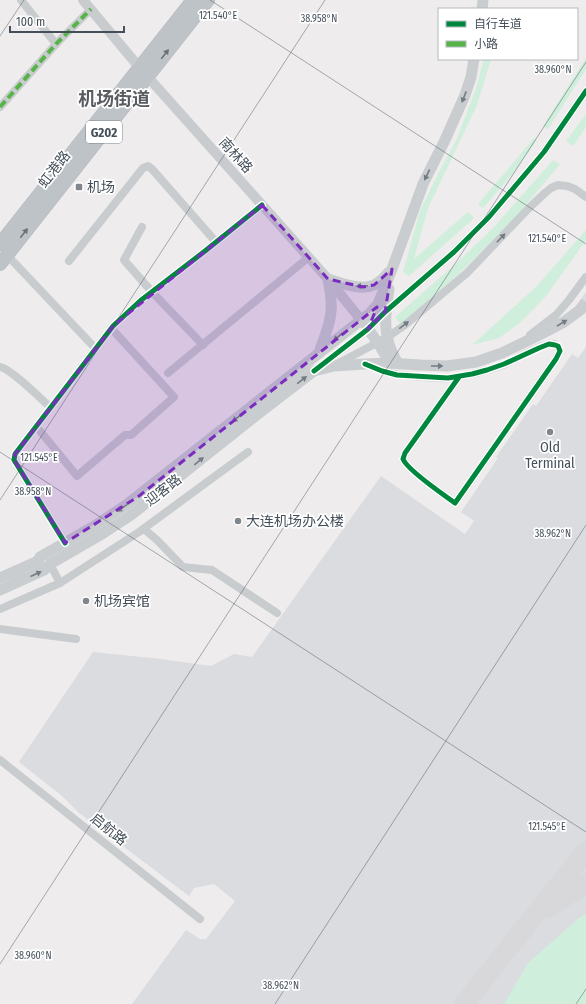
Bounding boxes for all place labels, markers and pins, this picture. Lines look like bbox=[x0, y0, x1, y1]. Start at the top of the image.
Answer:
place label: 机场 bbox=[87, 179, 115, 196]
marker: 机场 bbox=[74, 182, 84, 192]
marker: Old Terminal bbox=[545, 427, 555, 437]
place label: Old Terminal bbox=[525, 439, 575, 472]
place label: 大连机场办公楼 bbox=[246, 513, 344, 530]
marker: 大连机场办公楼 bbox=[233, 516, 243, 526]
place label: 机场宾馆 bbox=[94, 593, 150, 610]
marker: 机场宾馆 bbox=[81, 596, 91, 606]

